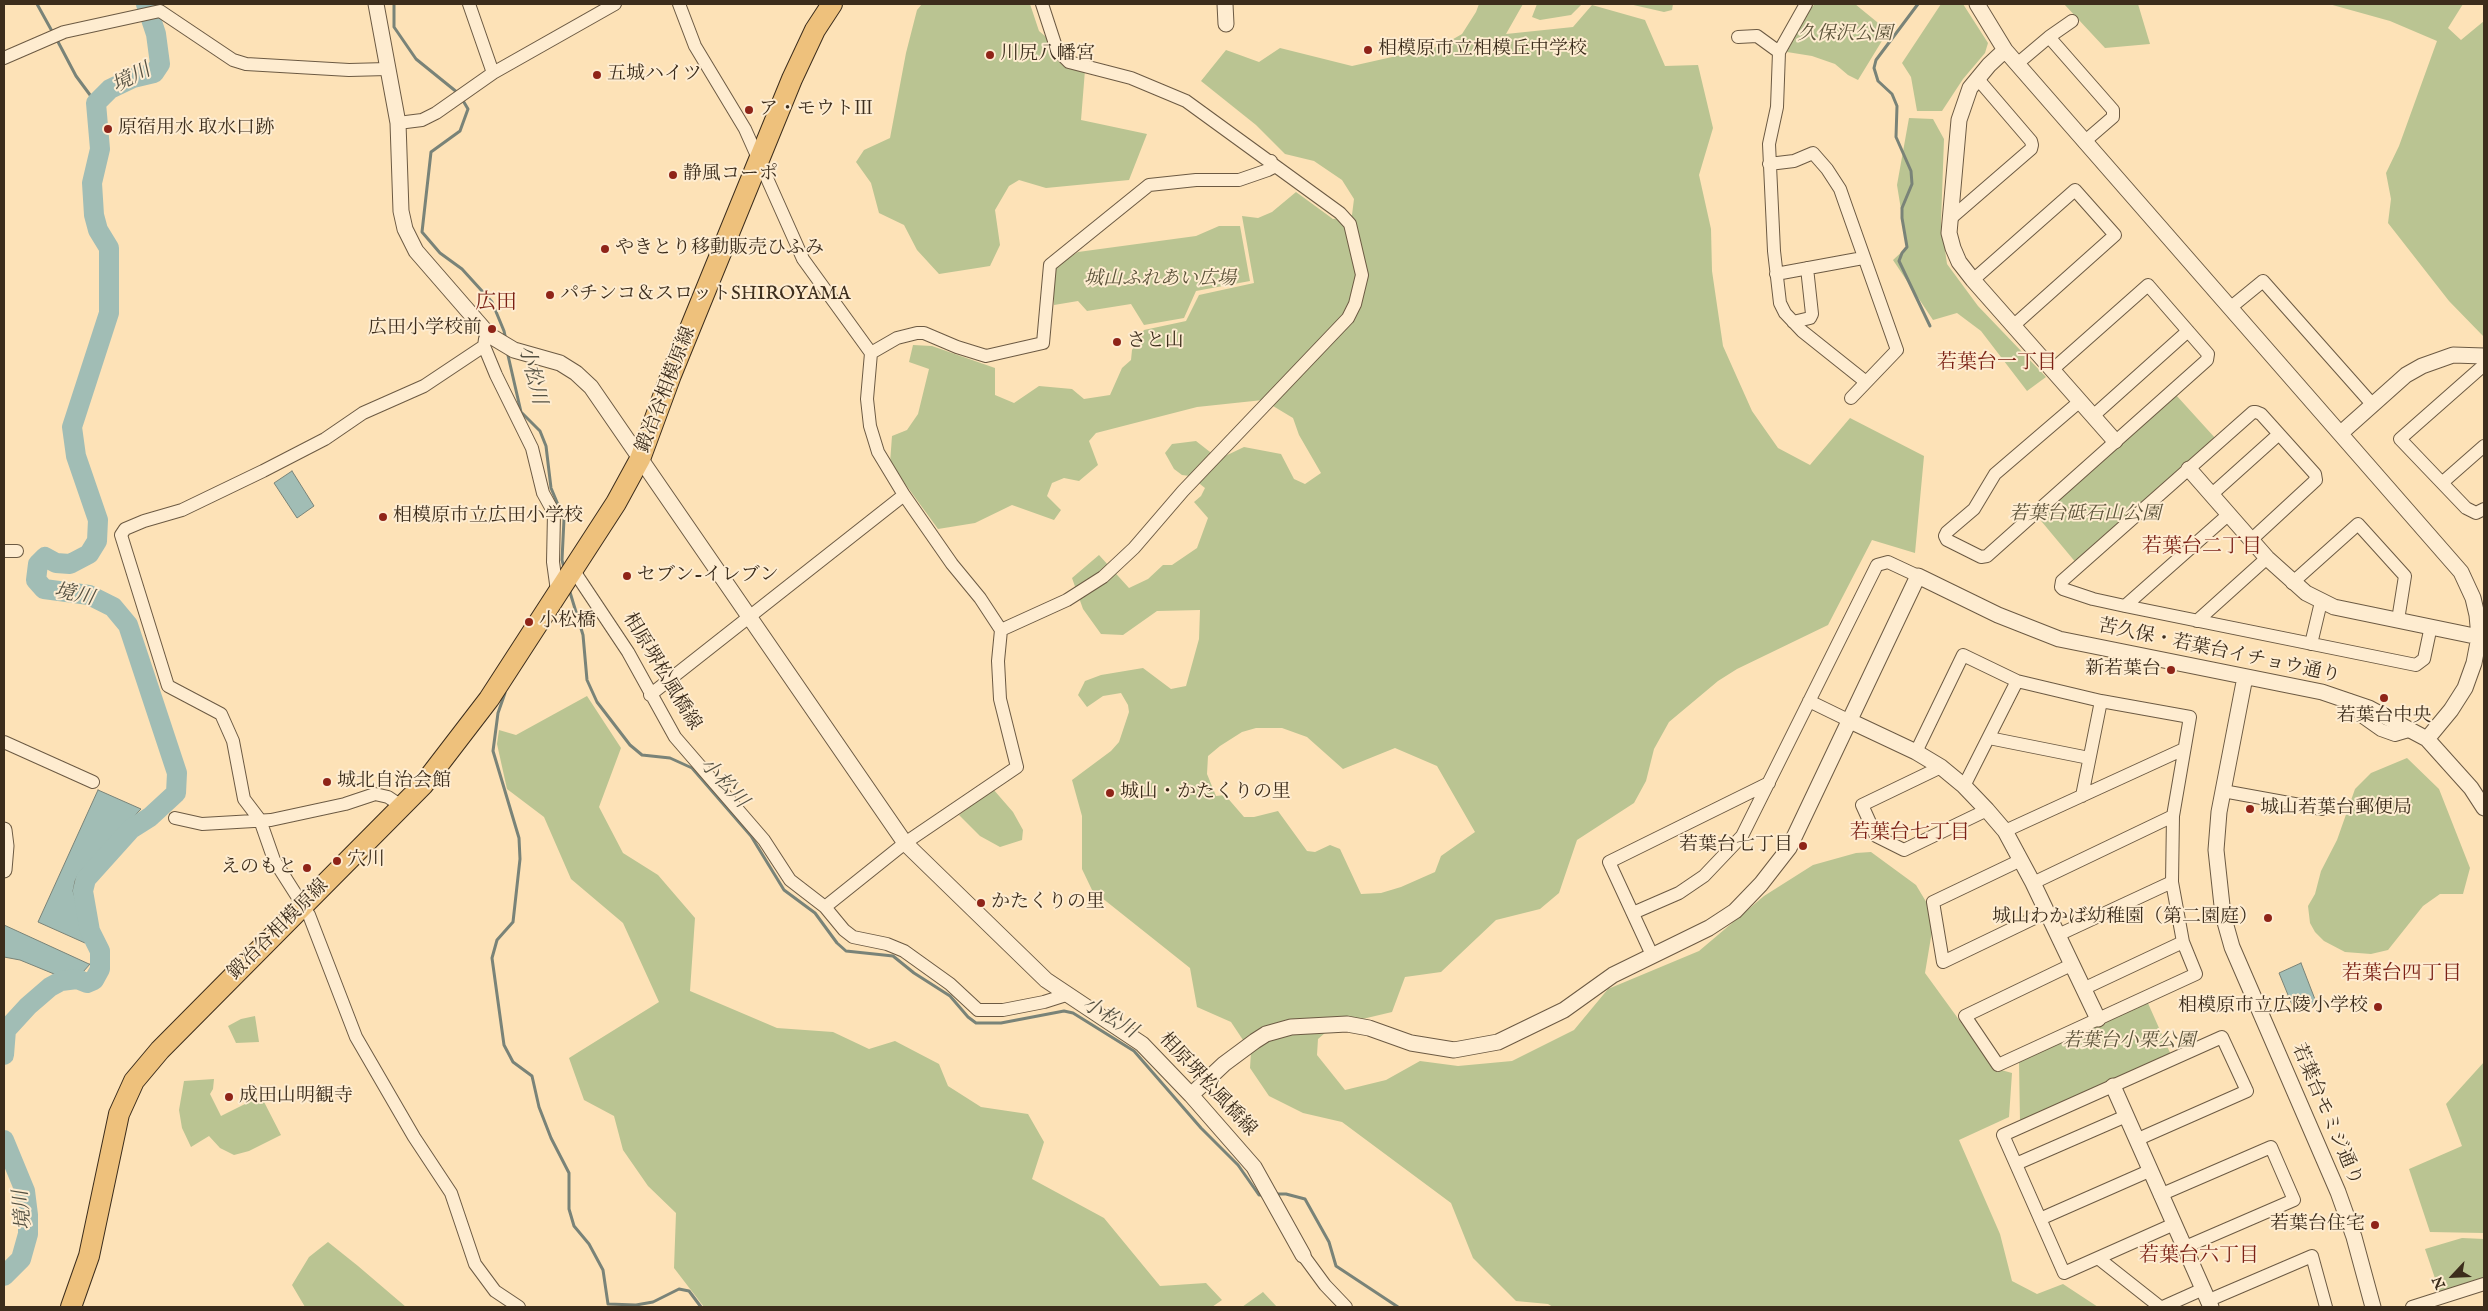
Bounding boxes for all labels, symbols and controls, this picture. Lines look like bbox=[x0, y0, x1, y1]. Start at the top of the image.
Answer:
park label: 久保沢公園 bbox=[1798, 24, 1892, 46]
place label: 相模原市立相模丘中学校 bbox=[1378, 39, 1587, 61]
place label: 川尻八幡宮 bbox=[1000, 44, 1095, 66]
marker: 相模原市立相模丘中学校 bbox=[1362, 44, 1374, 56]
marker: 川尻八幡宮 bbox=[984, 49, 996, 61]
water label: 境川 bbox=[109, 59, 155, 99]
place label: 五城ハイツ bbox=[607, 64, 702, 86]
marker: 五城ハイツ bbox=[591, 69, 603, 81]
place label: ア・モウトⅢ bbox=[759, 99, 873, 121]
marker: ア・モウトⅢ bbox=[743, 104, 755, 116]
place label: 原宿用水 取水口跡 bbox=[118, 118, 274, 140]
marker: 原宿用水 取水口跡 bbox=[102, 123, 114, 135]
place label: 静風コーポ bbox=[683, 164, 778, 186]
marker: 静風コーポ bbox=[667, 169, 679, 181]
place label: やきとり移動販売ひふみ bbox=[615, 238, 824, 260]
marker: やきとり移動販売ひふみ bbox=[599, 243, 611, 255]
park label: 城山ふれあい広場 bbox=[1084, 269, 1236, 291]
place label: パチンコ＆スロットSHIROYAMA bbox=[560, 284, 851, 306]
marker: パチンコ＆スロットSHIROYAMA bbox=[544, 289, 556, 301]
district label: 広田 bbox=[475, 291, 517, 317]
place label: 広田小学校前 bbox=[368, 318, 482, 340]
marker: 広田小学校前 bbox=[486, 323, 498, 335]
street label: 鍛冶谷相模原線 bbox=[633, 324, 701, 456]
place label: さと山 bbox=[1127, 331, 1184, 353]
marker: さと山 bbox=[1111, 336, 1123, 348]
water label: 小松川 bbox=[512, 343, 550, 407]
district label: 若葉台一丁目 bbox=[1937, 352, 2057, 376]
park label: 若葉台砥石山公園 bbox=[2009, 504, 2161, 526]
place label: 相模原市立広田小学校 bbox=[393, 506, 583, 528]
marker: 相模原市立広田小学校 bbox=[377, 511, 389, 523]
district label: 若葉台二丁目 bbox=[2142, 536, 2262, 560]
place label: セブン-イレブン bbox=[637, 565, 779, 587]
marker: セブン-イレブン bbox=[621, 570, 633, 582]
water label: 境川 bbox=[52, 580, 96, 612]
street label: 相原堺松風橋線 bbox=[617, 609, 705, 735]
place label: 小松橋 bbox=[539, 611, 596, 633]
street label: 苦久保・若葉台イチョウ通り bbox=[2096, 615, 2342, 689]
marker: 小松橋 bbox=[523, 616, 535, 628]
place label: 新若葉台 bbox=[2085, 659, 2161, 681]
marker: 新若葉台 bbox=[2165, 664, 2177, 676]
marker: 若葉台中央 bbox=[2378, 692, 2390, 704]
place label: 若葉台中央 bbox=[2337, 706, 2431, 728]
water label: 小松川 bbox=[694, 754, 752, 814]
place label: 城北自治会館 bbox=[337, 771, 451, 793]
marker: 城北自治会館 bbox=[321, 776, 333, 788]
place label: 城山・かたくりの里 bbox=[1120, 782, 1291, 804]
marker: 城山・かたくりの里 bbox=[1104, 787, 1116, 799]
place label: 城山若葉台郵便局 bbox=[2260, 798, 2412, 820]
marker: 城山若葉台郵便局 bbox=[2244, 803, 2256, 815]
district label: 若葉台七丁目 bbox=[1850, 822, 1970, 846]
place label: 若葉台七丁目 bbox=[1679, 835, 1793, 857]
marker: 若葉台七丁目 bbox=[1797, 840, 1809, 852]
place label: 穴川 bbox=[347, 850, 385, 872]
marker: 穴川 bbox=[331, 855, 343, 867]
place label: えのもと bbox=[221, 857, 297, 879]
marker: えのもと bbox=[301, 862, 313, 874]
street label: 鍛冶谷相模原線 bbox=[224, 875, 334, 985]
place label: かたくりの里 bbox=[991, 892, 1105, 914]
marker: かたくりの里 bbox=[975, 897, 987, 909]
place label: 城山わかば幼稚園（第二園庭） bbox=[1992, 907, 2258, 929]
marker: 城山わかば幼稚園（第二園庭） bbox=[2262, 912, 2274, 924]
district label: 若葉台四丁目 bbox=[2342, 963, 2462, 987]
water label: 小松川 bbox=[1077, 993, 1141, 1045]
place label: 相模原市立広陵小学校 bbox=[2178, 996, 2368, 1018]
marker: 相模原市立広陵小学校 bbox=[2372, 1001, 2384, 1013]
street label: 相原堺松風橋線 bbox=[1153, 1029, 1261, 1141]
park label: 若葉台小栗公園 bbox=[2063, 1031, 2195, 1053]
street label: 若葉台モミジ通り bbox=[2286, 1041, 2366, 1189]
place label: 成田山明観寺 bbox=[239, 1086, 353, 1108]
marker: 成田山明観寺 bbox=[223, 1091, 235, 1103]
water label: 境川 bbox=[10, 1189, 38, 1231]
place label: 若葉台住宅 bbox=[2270, 1214, 2365, 1236]
marker: 若葉台住宅 bbox=[2369, 1219, 2381, 1231]
district label: 若葉台六丁目 bbox=[2139, 1245, 2259, 1269]
north arrow bbox=[2428, 1251, 2478, 1301]
text: N bbox=[2429, 1273, 2450, 1292]

